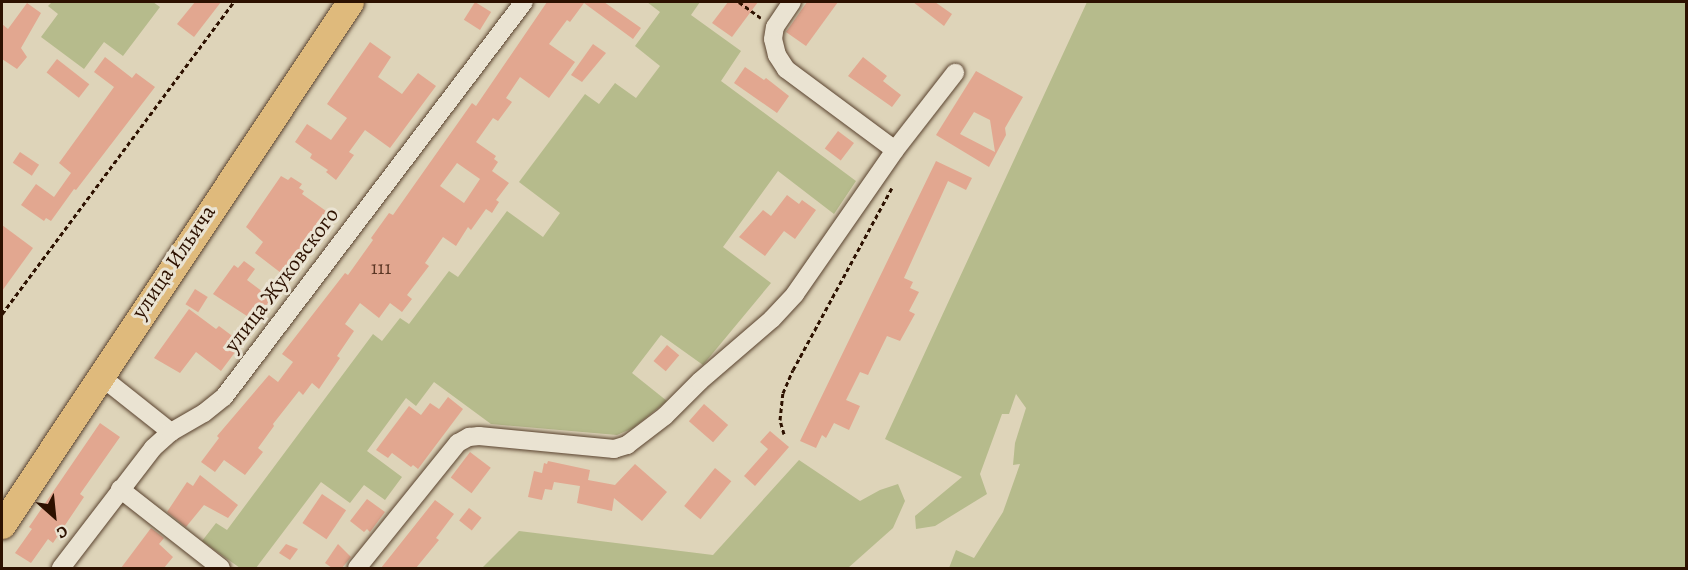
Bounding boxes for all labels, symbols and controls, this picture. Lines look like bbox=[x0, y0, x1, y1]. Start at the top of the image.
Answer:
street label: улица Ильича bbox=[126, 200, 222, 324]
street label: улица Жуковского bbox=[219, 202, 345, 358]
house number: 111 bbox=[371, 255, 391, 279]
north arrow bbox=[24, 486, 84, 546]
text: С bbox=[53, 520, 72, 544]

